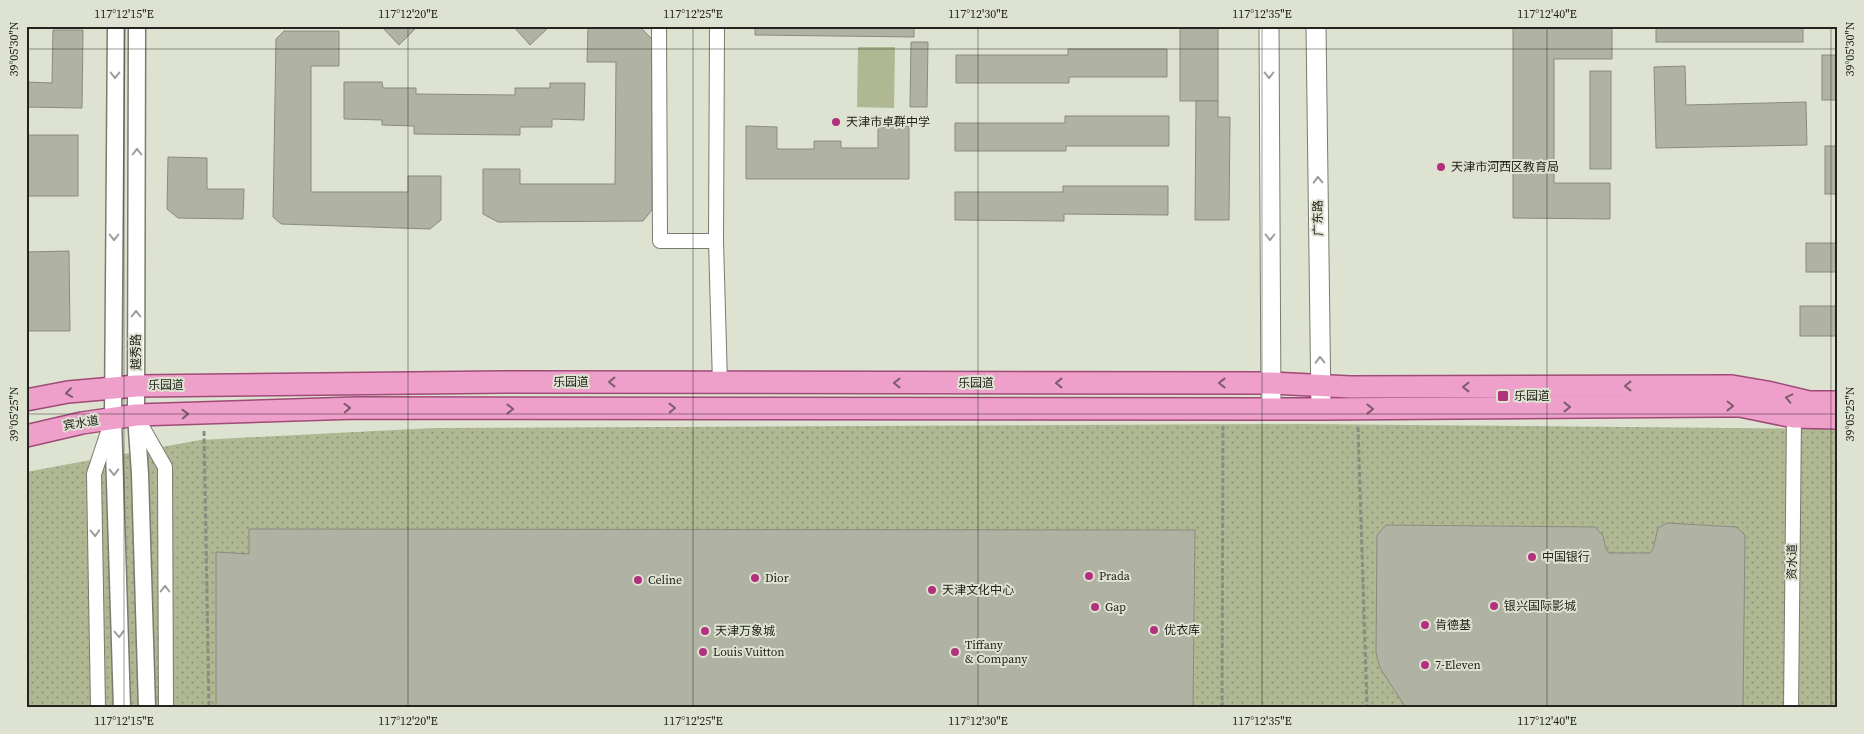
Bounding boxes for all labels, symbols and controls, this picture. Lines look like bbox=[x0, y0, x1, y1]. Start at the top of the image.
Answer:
text: 117°12'15"E bbox=[94, 6, 154, 22]
text: 117°12'20"E bbox=[378, 6, 438, 22]
text: 117°12'25"E bbox=[663, 6, 723, 22]
text: 117°12'30"E bbox=[948, 6, 1008, 22]
text: 117°12'35"E bbox=[1232, 6, 1292, 22]
text: 117°12'40"E bbox=[1517, 6, 1577, 22]
text: 39°05'30"N bbox=[6, 21, 22, 77]
text: 39°05'30"N bbox=[1842, 21, 1858, 77]
one-way arrow bbox=[110, 72, 120, 79]
one-way arrow bbox=[1264, 72, 1274, 79]
place label: 天津市卓群中学 bbox=[846, 114, 930, 130]
marker: 天津市卓群中学 bbox=[830, 116, 842, 128]
one-way arrow bbox=[132, 147, 142, 155]
place label: 天津市河西区教育局 bbox=[1451, 159, 1559, 175]
marker: 天津市河西区教育局 bbox=[1435, 161, 1447, 173]
one-way arrow bbox=[1313, 176, 1323, 184]
street label: 广东路 bbox=[1310, 200, 1326, 236]
one-way arrow bbox=[109, 234, 119, 242]
one-way arrow bbox=[1265, 234, 1275, 242]
one-way arrow bbox=[131, 310, 141, 318]
street label: 越秀路 bbox=[128, 334, 144, 370]
one-way arrow bbox=[1315, 356, 1325, 364]
street label: 乐园道 bbox=[553, 374, 589, 390]
street label: 乐园道 bbox=[958, 375, 994, 391]
street label: 乐园道 bbox=[148, 377, 184, 393]
one-way arrow bbox=[608, 377, 616, 388]
one-way arrow bbox=[893, 378, 900, 388]
one-way arrow bbox=[1055, 378, 1063, 388]
one-way arrow bbox=[1218, 378, 1226, 388]
one-way arrow bbox=[1624, 381, 1632, 391]
one-way arrow bbox=[1461, 382, 1469, 392]
text: 39°05'25"N bbox=[6, 386, 22, 442]
text: 39°05'25"N bbox=[1842, 386, 1858, 442]
one-way arrow bbox=[65, 387, 74, 397]
place label: 乐园道 bbox=[1514, 388, 1550, 404]
marker: 乐园道 bbox=[1496, 389, 1510, 403]
one-way arrow bbox=[1785, 393, 1794, 404]
one-way arrow bbox=[1726, 401, 1734, 411]
one-way arrow bbox=[1564, 402, 1571, 412]
one-way arrow bbox=[344, 403, 352, 413]
one-way arrow bbox=[669, 403, 677, 413]
one-way arrow bbox=[1366, 403, 1374, 414]
one-way arrow bbox=[506, 404, 514, 414]
one-way arrow bbox=[182, 409, 189, 419]
street label: 宾水道 bbox=[62, 412, 100, 434]
one-way arrow bbox=[109, 468, 120, 476]
one-way arrow bbox=[90, 530, 100, 537]
street label: 资水道 bbox=[1784, 544, 1800, 580]
place label: 中国银行 bbox=[1542, 549, 1590, 565]
marker: 中国银行 bbox=[1526, 551, 1538, 563]
place label: Prada bbox=[1099, 568, 1131, 584]
place label: Dior bbox=[765, 570, 789, 586]
marker: Prada bbox=[1083, 570, 1095, 582]
place label: Celine bbox=[648, 572, 682, 588]
marker: Dior bbox=[749, 572, 761, 584]
marker: Celine bbox=[632, 574, 644, 586]
place label: 天津文化中心 bbox=[942, 582, 1014, 598]
marker: 天津文化中心 bbox=[926, 584, 938, 596]
one-way arrow bbox=[160, 585, 170, 592]
place label: 银兴国际影城 bbox=[1504, 598, 1576, 614]
place label: Gap bbox=[1105, 599, 1126, 615]
marker: 银兴国际影城 bbox=[1488, 600, 1500, 612]
marker: Gap bbox=[1089, 601, 1101, 613]
place label: 肯德基 bbox=[1435, 617, 1471, 633]
marker: 肯德基 bbox=[1419, 619, 1431, 631]
place label: 优衣库 bbox=[1164, 622, 1200, 638]
place label: 天津万象城 bbox=[715, 623, 775, 639]
marker: 优衣库 bbox=[1148, 624, 1160, 636]
marker: 天津万象城 bbox=[699, 625, 711, 637]
one-way arrow bbox=[114, 630, 125, 638]
place label: Tiffany & Company bbox=[965, 637, 1028, 667]
place label: Louis Vuitton bbox=[713, 644, 785, 660]
marker: Louis Vuitton bbox=[697, 646, 709, 658]
marker: Tiffany & Company bbox=[949, 646, 961, 658]
place label: 7-Eleven bbox=[1435, 657, 1481, 673]
marker: 7-Eleven bbox=[1419, 659, 1431, 671]
text: 117°12'15"E bbox=[94, 713, 154, 729]
text: 117°12'20"E bbox=[378, 713, 438, 729]
text: 117°12'25"E bbox=[663, 713, 723, 729]
text: 117°12'30"E bbox=[948, 713, 1008, 729]
text: 117°12'35"E bbox=[1232, 713, 1292, 729]
text: 117°12'40"E bbox=[1517, 713, 1577, 729]

